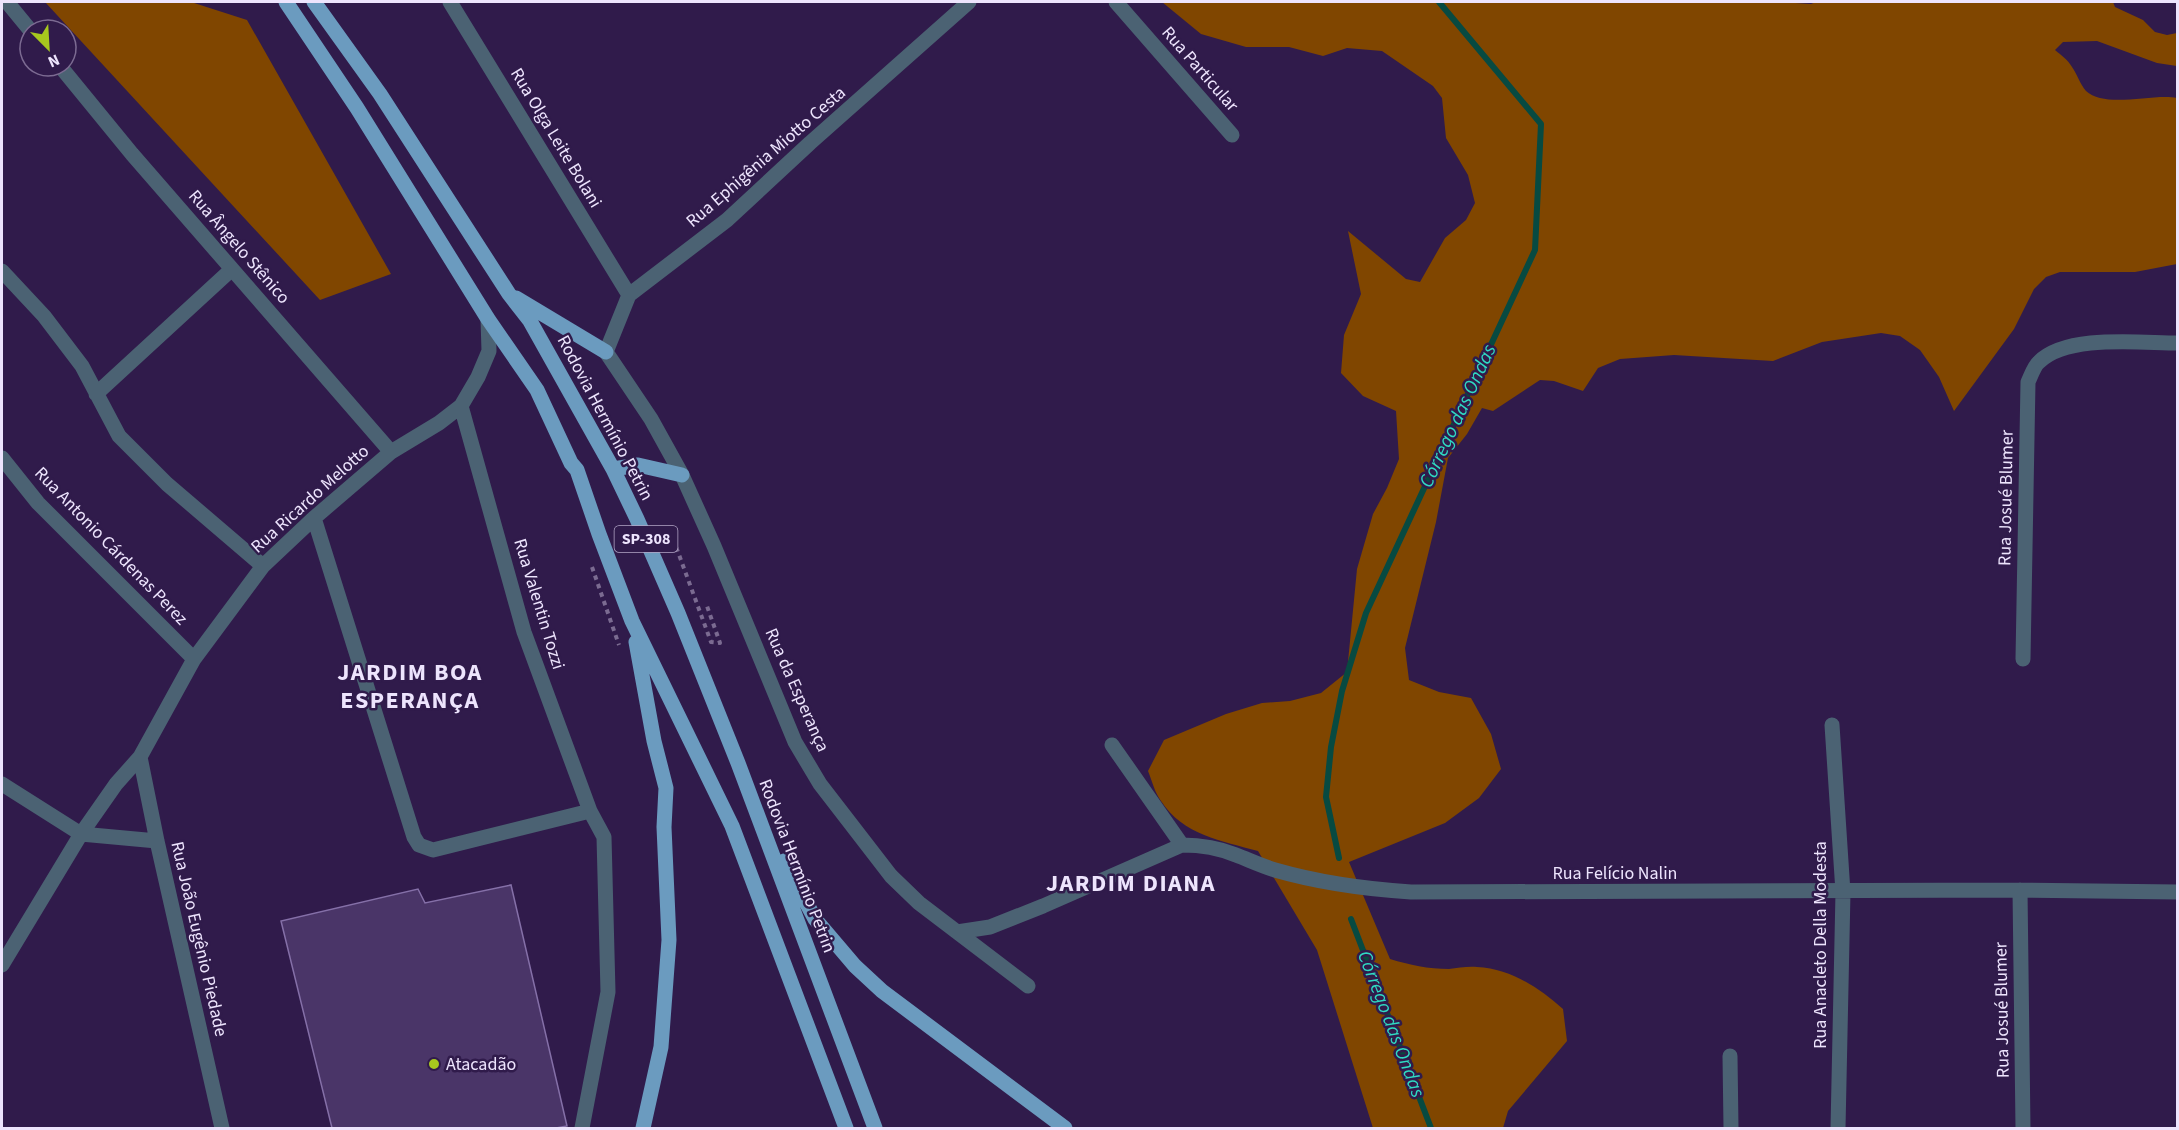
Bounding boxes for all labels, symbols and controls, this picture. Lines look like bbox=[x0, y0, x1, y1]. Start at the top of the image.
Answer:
north arrow bbox=[18, 18, 78, 78]
street label: Rua Particular bbox=[1156, 21, 1245, 118]
text: N bbox=[44, 49, 63, 73]
street label: Rua Olga Leite Bolani bbox=[504, 63, 608, 213]
street label: Rua Ephigênia Miotto Cesta bbox=[681, 81, 851, 233]
street label: Rua Ângelo Stênico bbox=[182, 185, 296, 309]
street label: Rodovia Hermínio Petrin bbox=[551, 331, 659, 505]
water label: Córrego das Ondas bbox=[1412, 340, 1504, 492]
street label: Rua Josué Blumer bbox=[1992, 429, 2020, 566]
street label: Rua Ricardo Melotto bbox=[245, 439, 375, 559]
street label: Rua Antonio Cárdenas Perez bbox=[29, 461, 194, 631]
road number: SP-308 bbox=[614, 526, 678, 552]
street label: Rua Valentin Tozzi bbox=[507, 535, 571, 673]
street label: Rua da Esperança bbox=[759, 624, 835, 756]
district label: JARDIM BOA ESPERANÇA bbox=[337, 655, 483, 718]
street label: Rodovia Hermínio Petrin bbox=[752, 776, 842, 956]
street label: Rua João Eugênio Piedade bbox=[164, 839, 234, 1039]
street label: Rua Anacleto Della Modesta bbox=[1808, 841, 1833, 1049]
street label: Rua Felício Nalin bbox=[1553, 861, 1677, 886]
district label: JARDIM DIANA bbox=[1046, 866, 1216, 901]
street label: Rua Josué Blumer bbox=[1988, 941, 2016, 1078]
water label: Córrego das Ondas bbox=[1350, 946, 1432, 1102]
place label: Atacadão bbox=[446, 1052, 516, 1077]
marker: Atacadão bbox=[427, 1057, 441, 1071]

